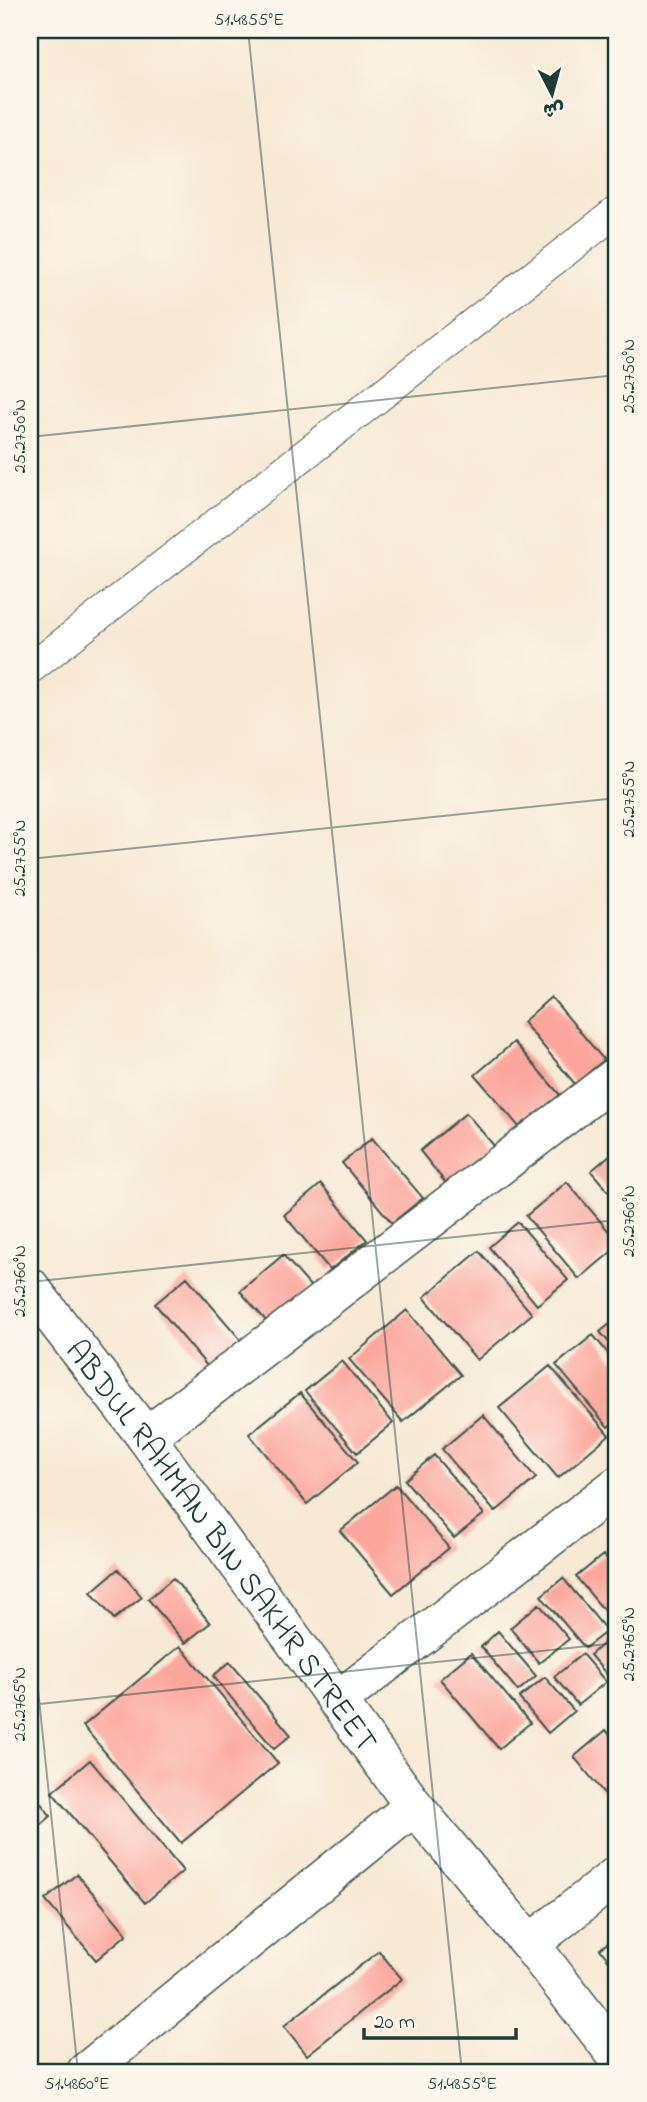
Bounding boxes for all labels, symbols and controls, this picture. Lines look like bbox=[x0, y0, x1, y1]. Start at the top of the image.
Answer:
text: 51.4855°E bbox=[214, 8, 284, 34]
north arrow bbox=[518, 60, 588, 130]
text: ش bbox=[542, 94, 565, 123]
text: 25.2750°N bbox=[617, 339, 643, 413]
text: 25.2750°N bbox=[8, 399, 34, 473]
text: 25.2755°N bbox=[617, 761, 643, 837]
text: 25.2755°N bbox=[8, 820, 34, 896]
text: 25.2760°N bbox=[617, 1185, 643, 1257]
text: 25.2760°N bbox=[8, 1245, 34, 1317]
street label: ABDUL RAHMAN BIN SAKHR STREET bbox=[52, 1331, 388, 1763]
text: 25.2765°N bbox=[617, 1607, 643, 1681]
text: 25.2765°N bbox=[8, 1667, 34, 1741]
scale bar bbox=[364, 1997, 516, 2041]
text: 20 m bbox=[374, 2008, 415, 2038]
text: 51.4860°E bbox=[44, 2072, 110, 2098]
text: 51.4855°E bbox=[427, 2072, 497, 2098]

